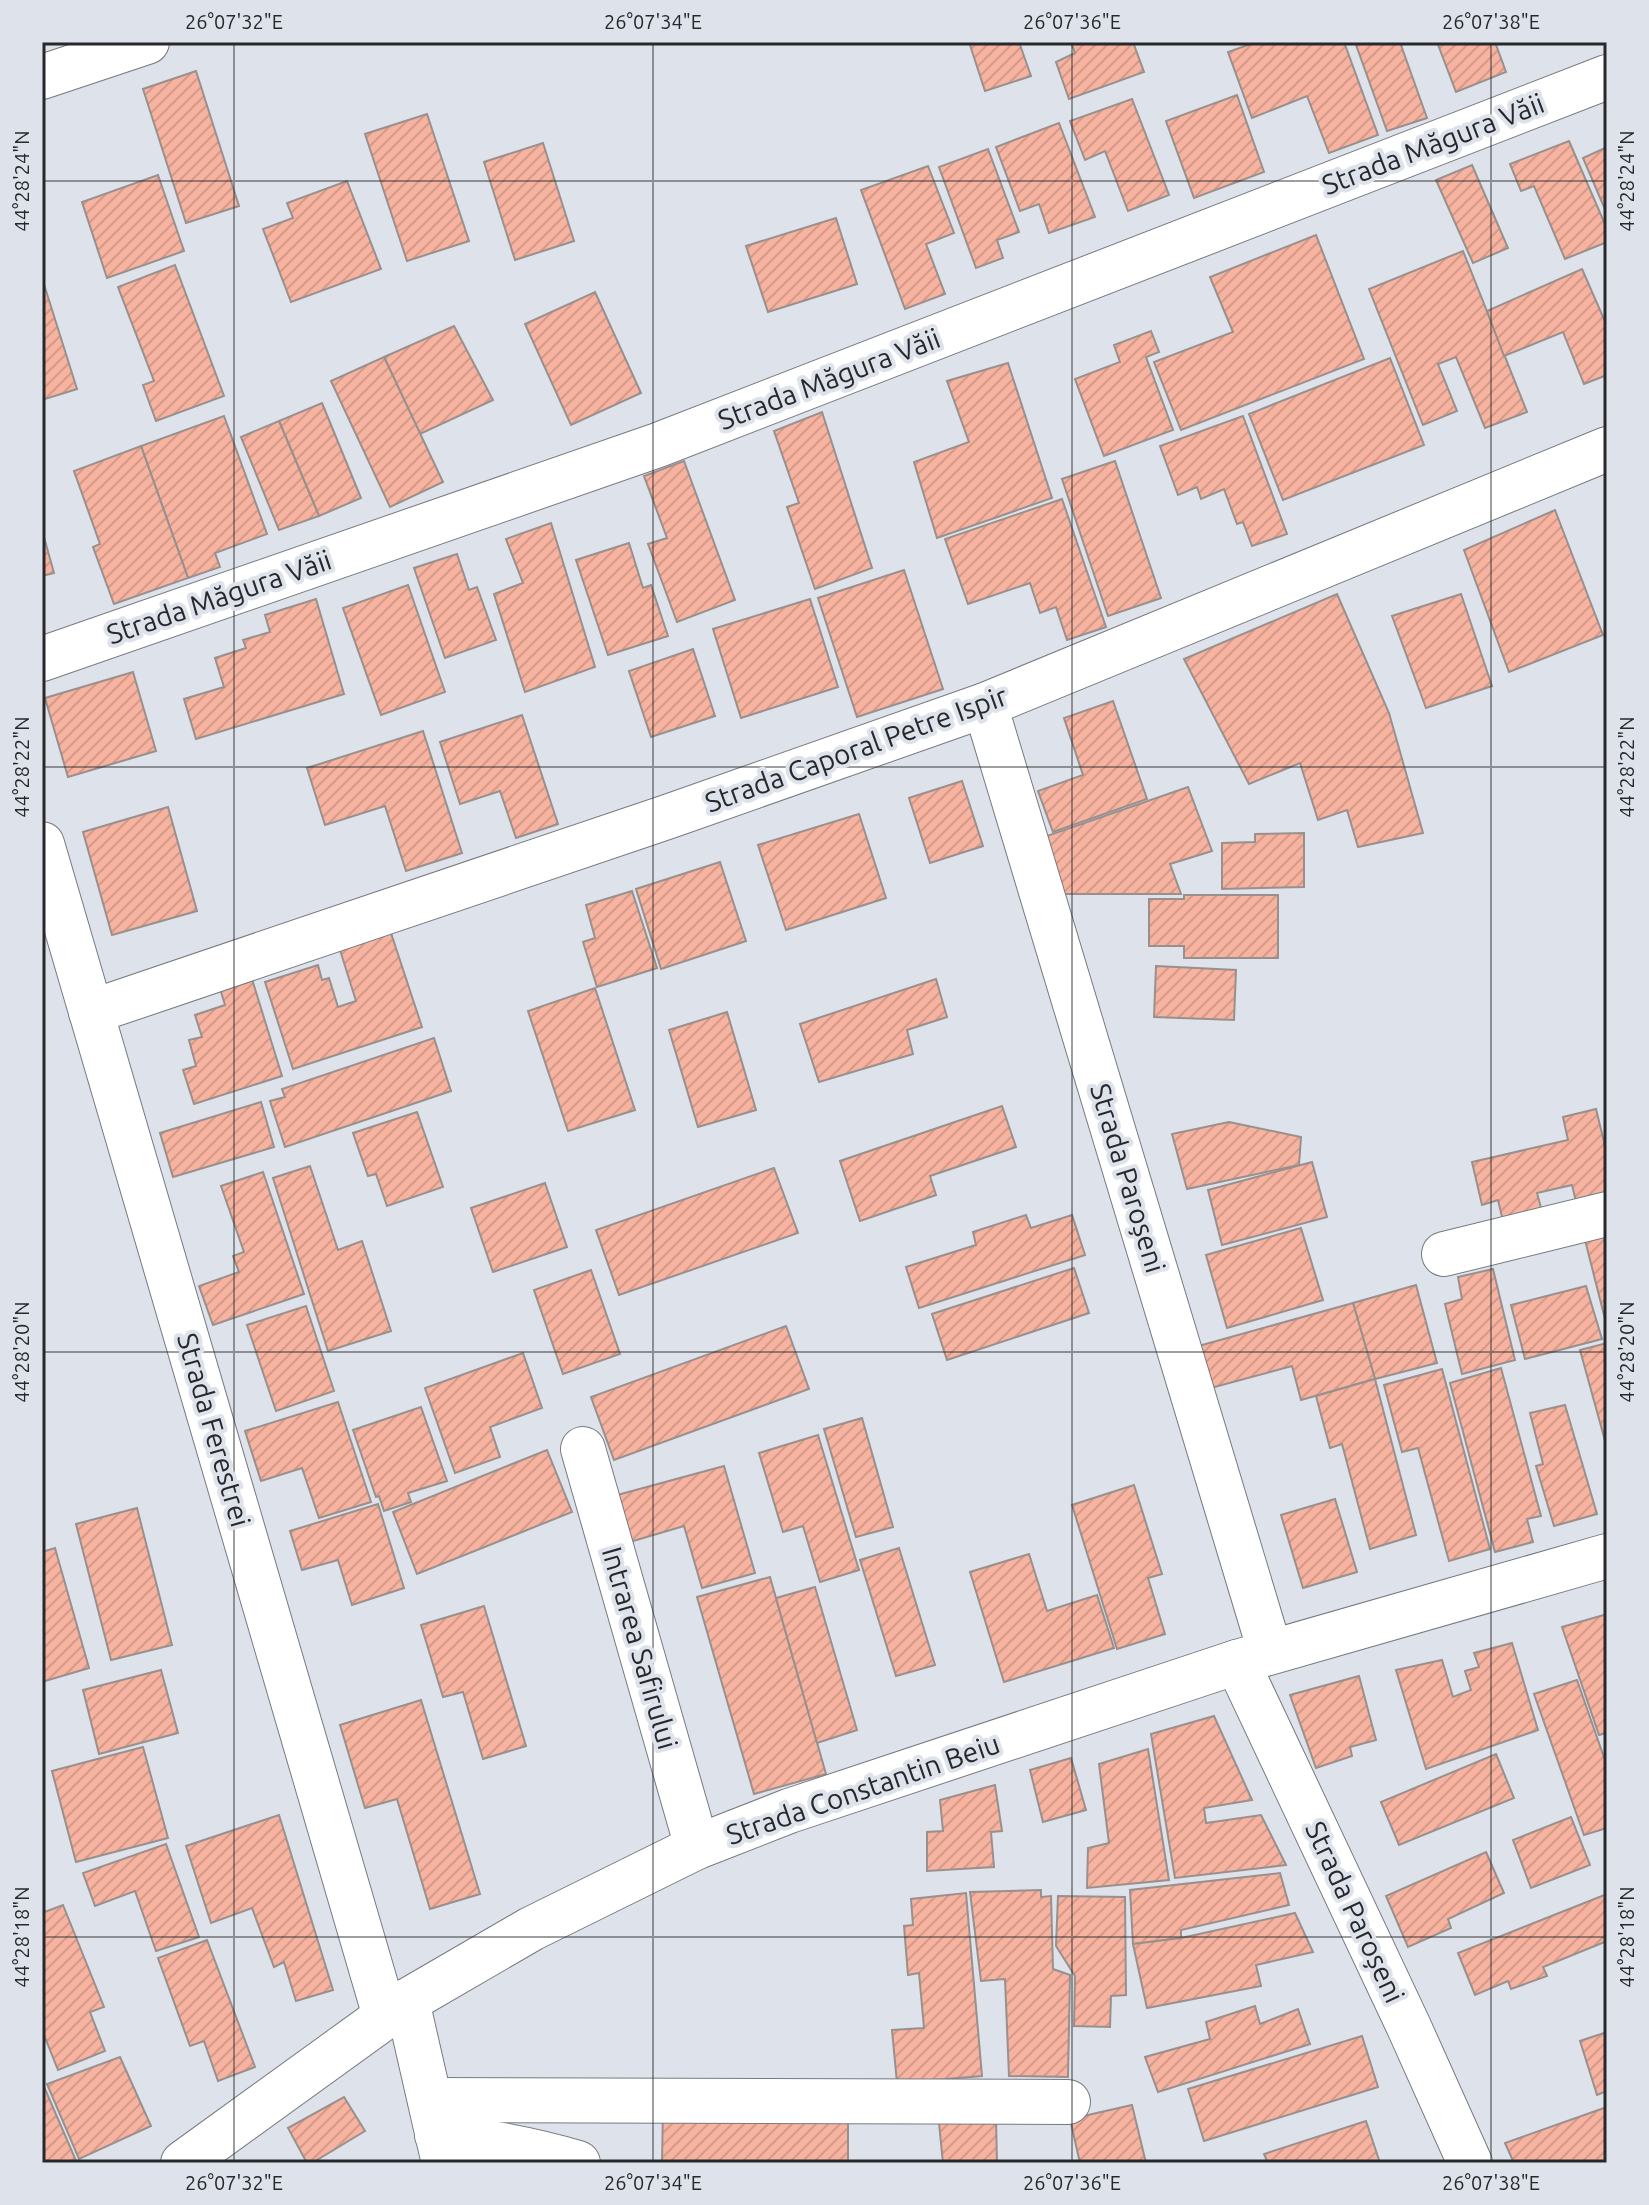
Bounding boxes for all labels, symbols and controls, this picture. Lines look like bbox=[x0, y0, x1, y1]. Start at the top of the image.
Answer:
text: 26°07'32"E bbox=[185, 10, 283, 33]
text: 26°07'34"E bbox=[604, 10, 702, 33]
text: 26°07'36"E bbox=[1023, 10, 1121, 33]
text: 26°07'38"E bbox=[1442, 10, 1540, 33]
street label: Strada Măgura Văii bbox=[1317, 87, 1548, 200]
text: 44°28'24"N bbox=[10, 130, 33, 232]
text: 44°28'24"N bbox=[1615, 130, 1638, 232]
street label: Strada Măgura Văii bbox=[713, 322, 944, 435]
street label: Strada Măgura Văii bbox=[103, 544, 335, 649]
street label: Strada Caporal Petre Ispir bbox=[701, 679, 1011, 818]
text: 44°28'22"N bbox=[10, 716, 33, 818]
text: 44°28'22"N bbox=[1615, 716, 1638, 818]
street label: Strada Paroșeni bbox=[1085, 1080, 1172, 1276]
text: 44°28'20"N bbox=[10, 1301, 33, 1403]
text: 44°28'20"N bbox=[1615, 1301, 1638, 1403]
street label: Strada Ferestrei bbox=[172, 1329, 257, 1530]
street label: Intrarea Safirului bbox=[597, 1543, 684, 1753]
street label: Strada Constantin Beiu bbox=[722, 1727, 1004, 1850]
street label: Strada Paroșeni bbox=[1300, 1816, 1411, 2007]
text: 44°28'18"N bbox=[10, 1886, 33, 1988]
text: 44°28'18"N bbox=[1615, 1886, 1638, 1988]
text: 26°07'32"E bbox=[185, 2171, 283, 2194]
text: 26°07'34"E bbox=[604, 2171, 702, 2194]
text: 26°07'36"E bbox=[1023, 2171, 1121, 2194]
text: 26°07'38"E bbox=[1442, 2171, 1540, 2194]

